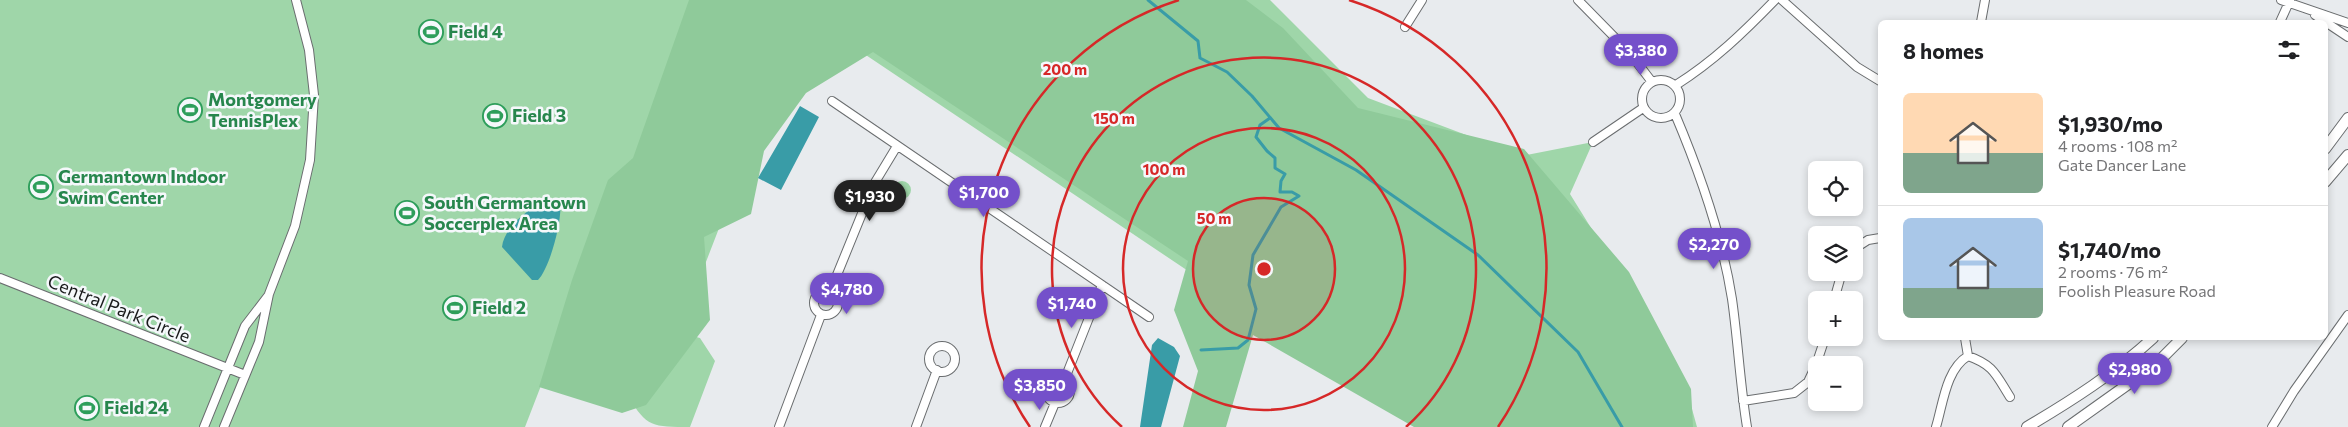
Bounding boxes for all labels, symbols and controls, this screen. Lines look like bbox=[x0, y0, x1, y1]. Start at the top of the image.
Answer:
sports icon: Field 4 bbox=[418, 19, 444, 45]
place label: Field 4 bbox=[448, 20, 503, 42]
pin: $3,380 bbox=[1600, 34, 1682, 76]
icon: filters bbox=[2275, 36, 2303, 64]
text: 8 homes bbox=[1903, 38, 1984, 63]
text: $3,380 bbox=[1615, 40, 1667, 59]
text: 200 m bbox=[1043, 60, 1087, 78]
place label: Montgomery TennisPlex bbox=[208, 88, 317, 131]
sports icon: Montgomery TennisPlex bbox=[177, 97, 203, 123]
sports icon: Field 3 bbox=[482, 103, 508, 129]
place label: Field 3 bbox=[512, 104, 566, 126]
text: 150 m bbox=[1093, 109, 1135, 127]
text: $1,930/mo bbox=[2058, 111, 2163, 136]
icon: home bbox=[1943, 113, 2003, 173]
text: 4 rooms · 108 m² bbox=[2058, 136, 2178, 155]
text: Gate Dancer Lane bbox=[2058, 155, 2186, 174]
text: 100 m bbox=[1143, 160, 1185, 178]
map controls bbox=[1808, 161, 1863, 411]
button: locate bbox=[1808, 161, 1863, 216]
place label: Germantown Indoor Swim Center bbox=[58, 165, 226, 208]
sports icon: Germantown Indoor Swim Center bbox=[28, 174, 54, 200]
pin: $1,700 bbox=[943, 176, 1025, 218]
pin: $1,930 bbox=[829, 180, 911, 222]
text: $1,700 bbox=[959, 182, 1009, 201]
text: $1,930 bbox=[845, 186, 895, 205]
place label: South Germantown Soccerplex Area bbox=[424, 191, 586, 234]
sports icon: South Germantown Soccerplex Area bbox=[394, 200, 420, 226]
text: 50 m bbox=[1197, 209, 1231, 227]
button: layers bbox=[1808, 226, 1863, 281]
pin: $2,270 bbox=[1673, 228, 1755, 270]
text: $2,270 bbox=[1689, 234, 1739, 253]
text: $1,740/mo bbox=[2058, 237, 2161, 262]
icon: home bbox=[1943, 238, 2003, 298]
centre of rings bbox=[1255, 260, 1273, 278]
text: 2 rooms · 76 m² bbox=[2058, 262, 2168, 281]
street label: Central Park Circle bbox=[45, 269, 194, 347]
pin: $4,780 bbox=[806, 272, 888, 315]
text: $4,780 bbox=[821, 279, 873, 298]
text: Foolish Pleasure Road bbox=[2058, 281, 2216, 300]
pin: $1,740 bbox=[1031, 286, 1113, 329]
button: + bbox=[1808, 291, 1863, 346]
text: $1,740 bbox=[1048, 293, 1096, 312]
sports icon: Field 2 bbox=[442, 295, 468, 321]
place label: Field 2 bbox=[472, 296, 526, 318]
pin: $2,980 bbox=[2094, 352, 2176, 395]
button: − bbox=[1808, 356, 1863, 411]
text: $2,980 bbox=[2109, 359, 2161, 378]
pin: $3,850 bbox=[999, 368, 1081, 411]
text: $3,850 bbox=[1014, 375, 1066, 394]
sports icon: Field 24 bbox=[74, 395, 100, 421]
place label: Field 24 bbox=[104, 396, 169, 418]

